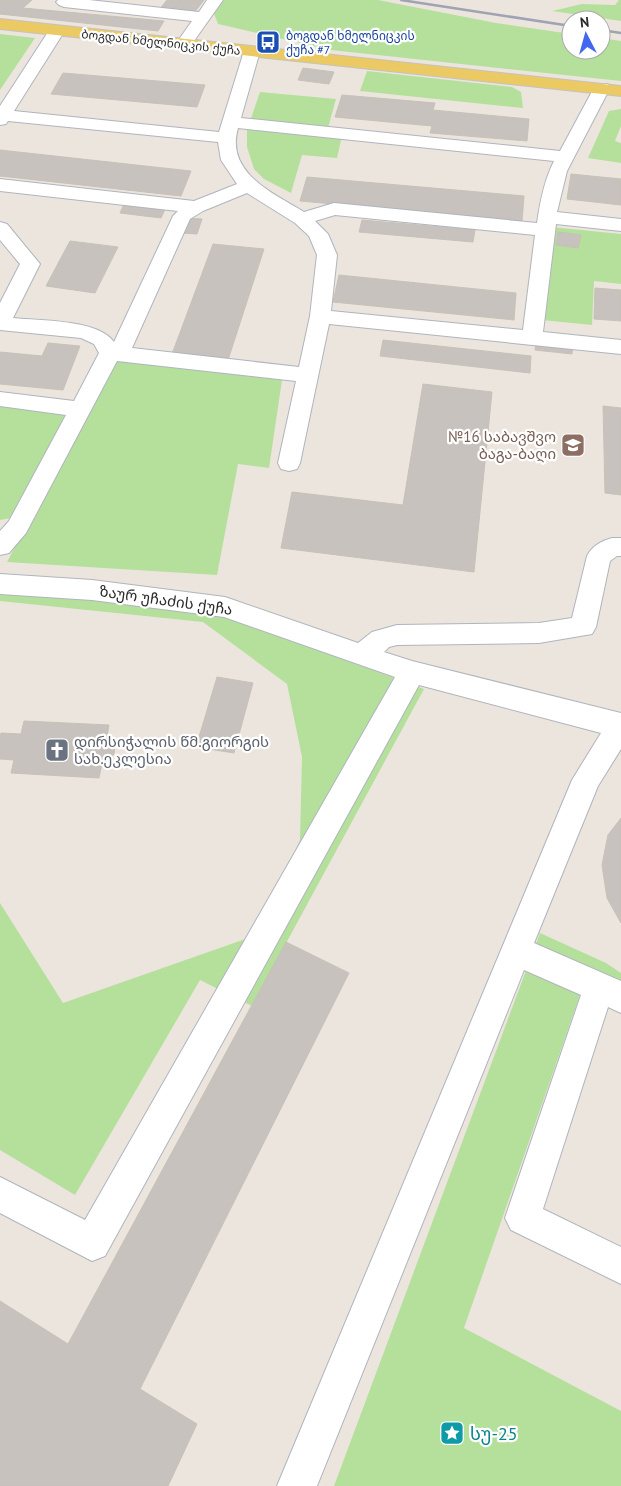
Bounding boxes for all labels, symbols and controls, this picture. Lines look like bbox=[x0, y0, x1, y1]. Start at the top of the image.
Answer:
north arrow bbox=[561, 10, 611, 60]
text: N bbox=[579, 13, 590, 32]
street label: ბოგდან ხმელნიცკის ქუჩა bbox=[81, 26, 241, 59]
place label: ბოგდან ხმელნიცკის ქუჩა #7 bbox=[286, 28, 415, 57]
bus stop icon: ბოგდან ხმელნიცკის ქუჩა #7 bbox=[255, 29, 281, 55]
place label: №16 საბავშვო ბაგა-ბაღი bbox=[448, 427, 556, 463]
school or university icon: №16 საბავშვო ბაგა-ბაღი bbox=[560, 432, 586, 458]
street label: ზაურ უჩაძის ქუჩა bbox=[98, 581, 234, 619]
place label: დირსიჭალის წმ.გიორგის სახ.ეკლესია bbox=[74, 732, 269, 768]
church icon: დირსიჭალის წმ.გიორგის სახ.ეკლესია bbox=[44, 737, 70, 763]
place icon: სუ-25 bbox=[439, 1420, 465, 1446]
place label: სუ-25 bbox=[470, 1422, 518, 1445]

